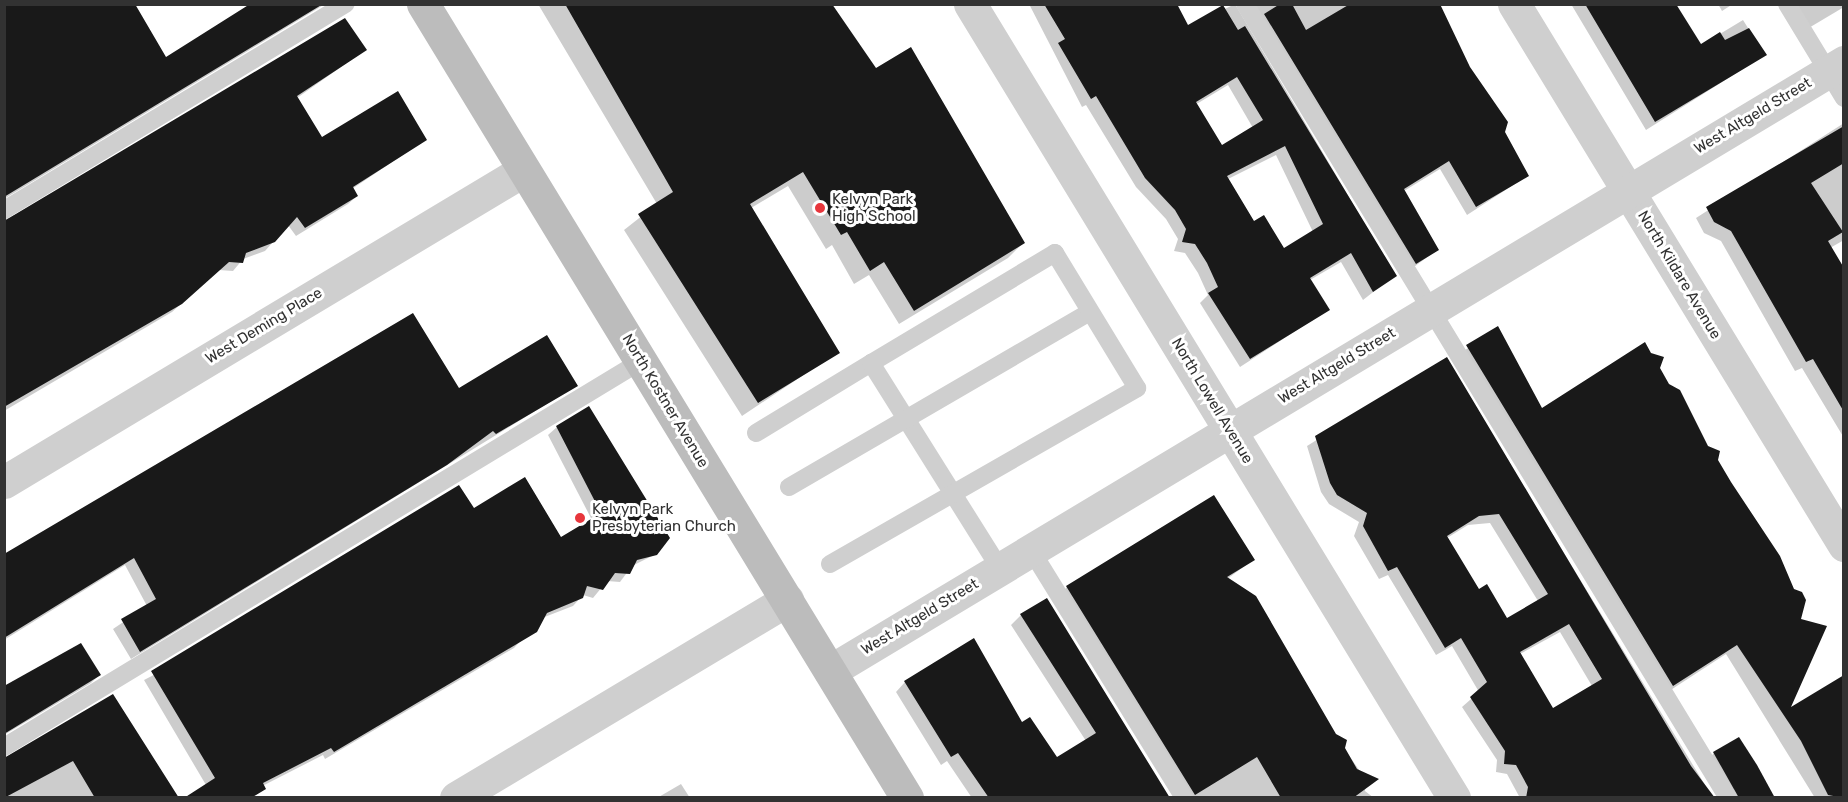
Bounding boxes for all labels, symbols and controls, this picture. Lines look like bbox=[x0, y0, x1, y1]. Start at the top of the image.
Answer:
street label: West Altgeld Street bbox=[1691, 74, 1815, 158]
place label: Kelvyn Park High School bbox=[832, 190, 916, 225]
marker: Kelvyn Park High School bbox=[813, 201, 827, 215]
street label: North Kildare Avenue bbox=[1633, 207, 1725, 343]
street label: West Deming Place bbox=[202, 284, 326, 368]
street label: West Altgeld Street bbox=[1275, 324, 1399, 408]
street label: North Kostner Avenue bbox=[618, 331, 712, 471]
street label: North Lowell Avenue bbox=[1167, 335, 1257, 467]
place label: Kelvyn Park Presbyterian Church bbox=[592, 500, 736, 535]
marker: Kelvyn Park Presbyterian Church bbox=[573, 511, 587, 525]
street label: West Altgeld Street bbox=[858, 575, 982, 659]

